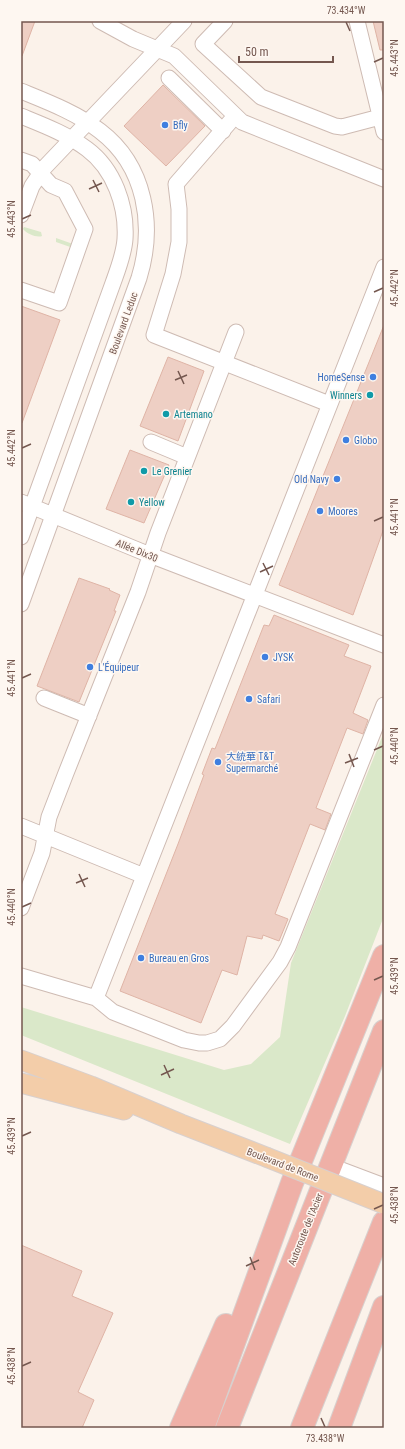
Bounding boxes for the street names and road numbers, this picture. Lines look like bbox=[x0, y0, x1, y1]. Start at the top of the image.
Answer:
street label: Boulevard Leduc bbox=[107, 290, 140, 356]
street label: Allée Dix30 bbox=[114, 537, 159, 564]
street label: Boulevard de Rome bbox=[245, 1146, 321, 1183]
street label: Autoroute de l'Acier bbox=[286, 1191, 325, 1267]

